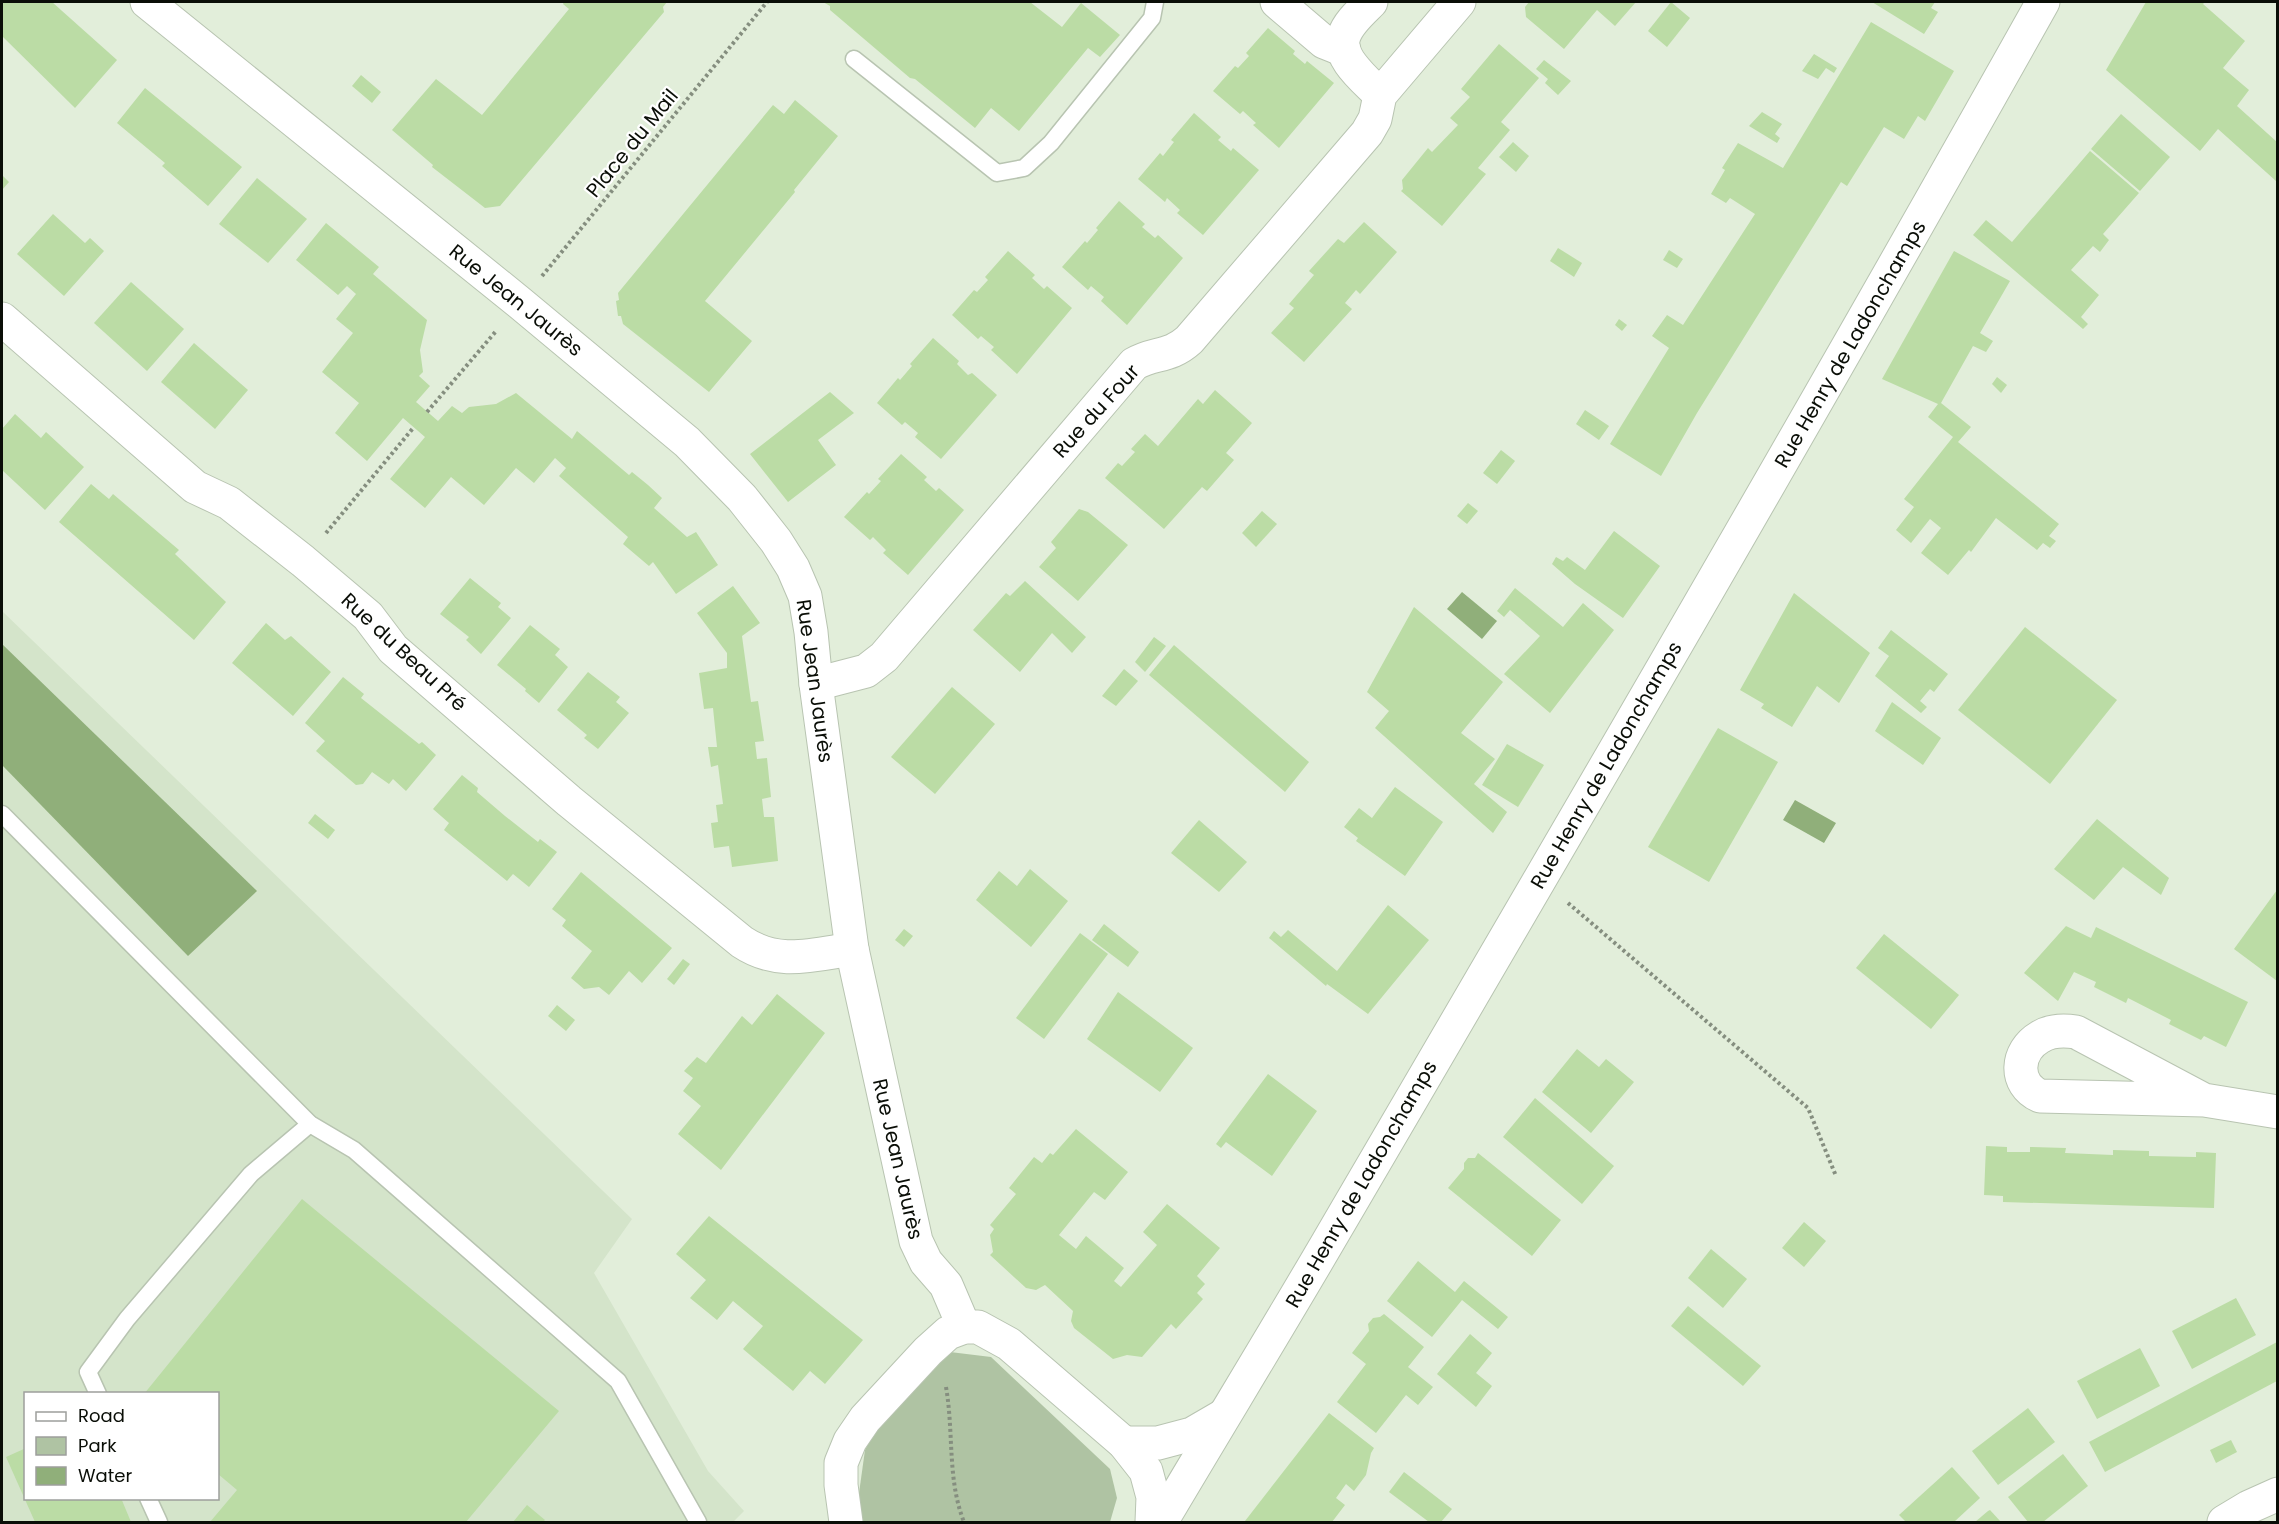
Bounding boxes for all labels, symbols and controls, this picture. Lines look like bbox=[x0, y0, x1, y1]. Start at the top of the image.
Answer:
street label: Place du Mail bbox=[580, 83, 684, 203]
street label: Rue Henry de Ladonchamps bbox=[1768, 215, 1932, 473]
street label: Rue Jean Jaurès bbox=[443, 237, 589, 363]
street label: Rue du Four bbox=[1046, 358, 1146, 464]
street label: Rue du Beau Pré bbox=[335, 586, 473, 718]
street label: Rue Jean Jaurès bbox=[790, 598, 840, 764]
street label: Rue Henry de Ladonchamps bbox=[1524, 636, 1688, 894]
street label: Rue Henry de Ladonchamps bbox=[1279, 1055, 1443, 1313]
street label: Rue Jean Jaurès bbox=[866, 1076, 930, 1242]
legend bbox=[24, 1392, 219, 1500]
text: Road bbox=[78, 1403, 125, 1428]
text: Park bbox=[78, 1433, 117, 1458]
text: Water bbox=[78, 1463, 132, 1488]

